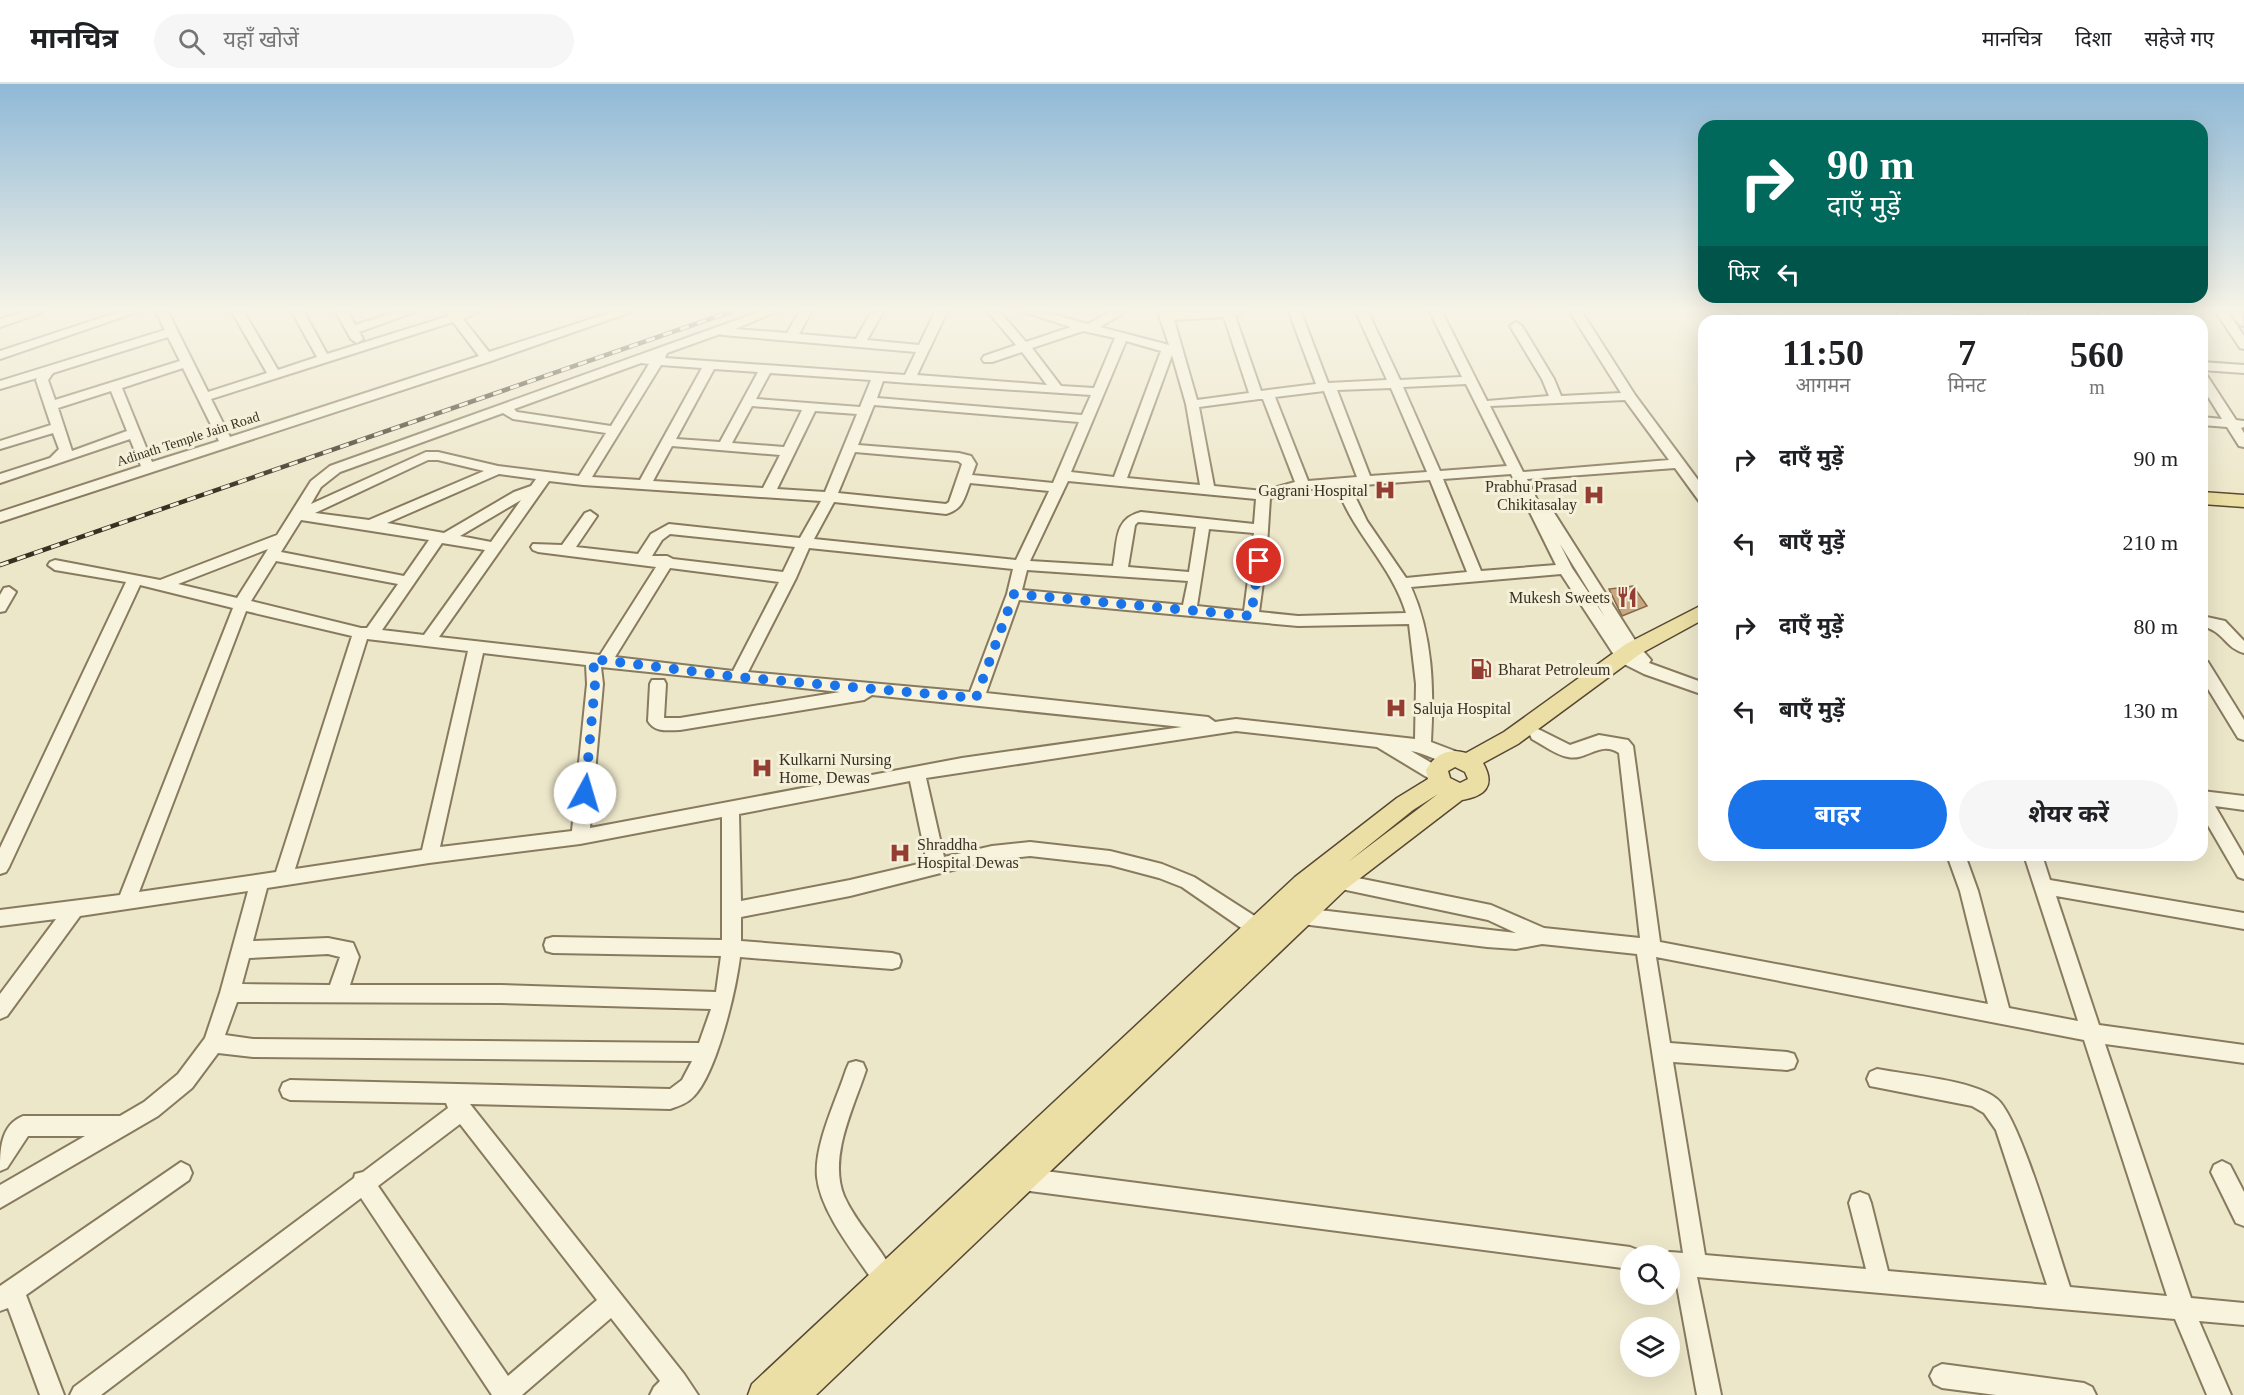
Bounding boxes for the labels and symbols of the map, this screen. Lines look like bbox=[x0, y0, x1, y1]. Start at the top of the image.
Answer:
street label: Adinath Temple Jain Road bbox=[115, 409, 261, 469]
hospital icon: Gagrani Hospital bbox=[1373, 478, 1397, 502]
place label: Prabhu Prasad Chikitasalay bbox=[1485, 478, 1577, 514]
place label: Gagrani Hospital bbox=[1258, 482, 1369, 500]
hospital icon: Prabhu Prasad Chikitasalay bbox=[1582, 483, 1606, 507]
pin bbox=[1233, 535, 1284, 586]
restaurant icon: Mukesh Sweets bbox=[1615, 585, 1639, 609]
place label: Mukesh Sweets bbox=[1509, 589, 1610, 606]
fuel station icon: Bharat Petroleum bbox=[1469, 657, 1493, 681]
place label: Bharat Petroleum bbox=[1498, 661, 1611, 678]
hospital icon: Saluja Hospital bbox=[1384, 696, 1408, 720]
place label: Saluja Hospital bbox=[1413, 700, 1512, 718]
place label: Kulkarni Nursing Home, Dewas bbox=[779, 751, 891, 786]
hospital icon: Kulkarni Nursing Home, Dewas bbox=[750, 756, 774, 780]
position arrow bbox=[553, 761, 617, 825]
place label: Shraddha Hospital Dewas bbox=[917, 836, 1019, 872]
hospital icon: Shraddha Hospital Dewas bbox=[888, 841, 912, 865]

